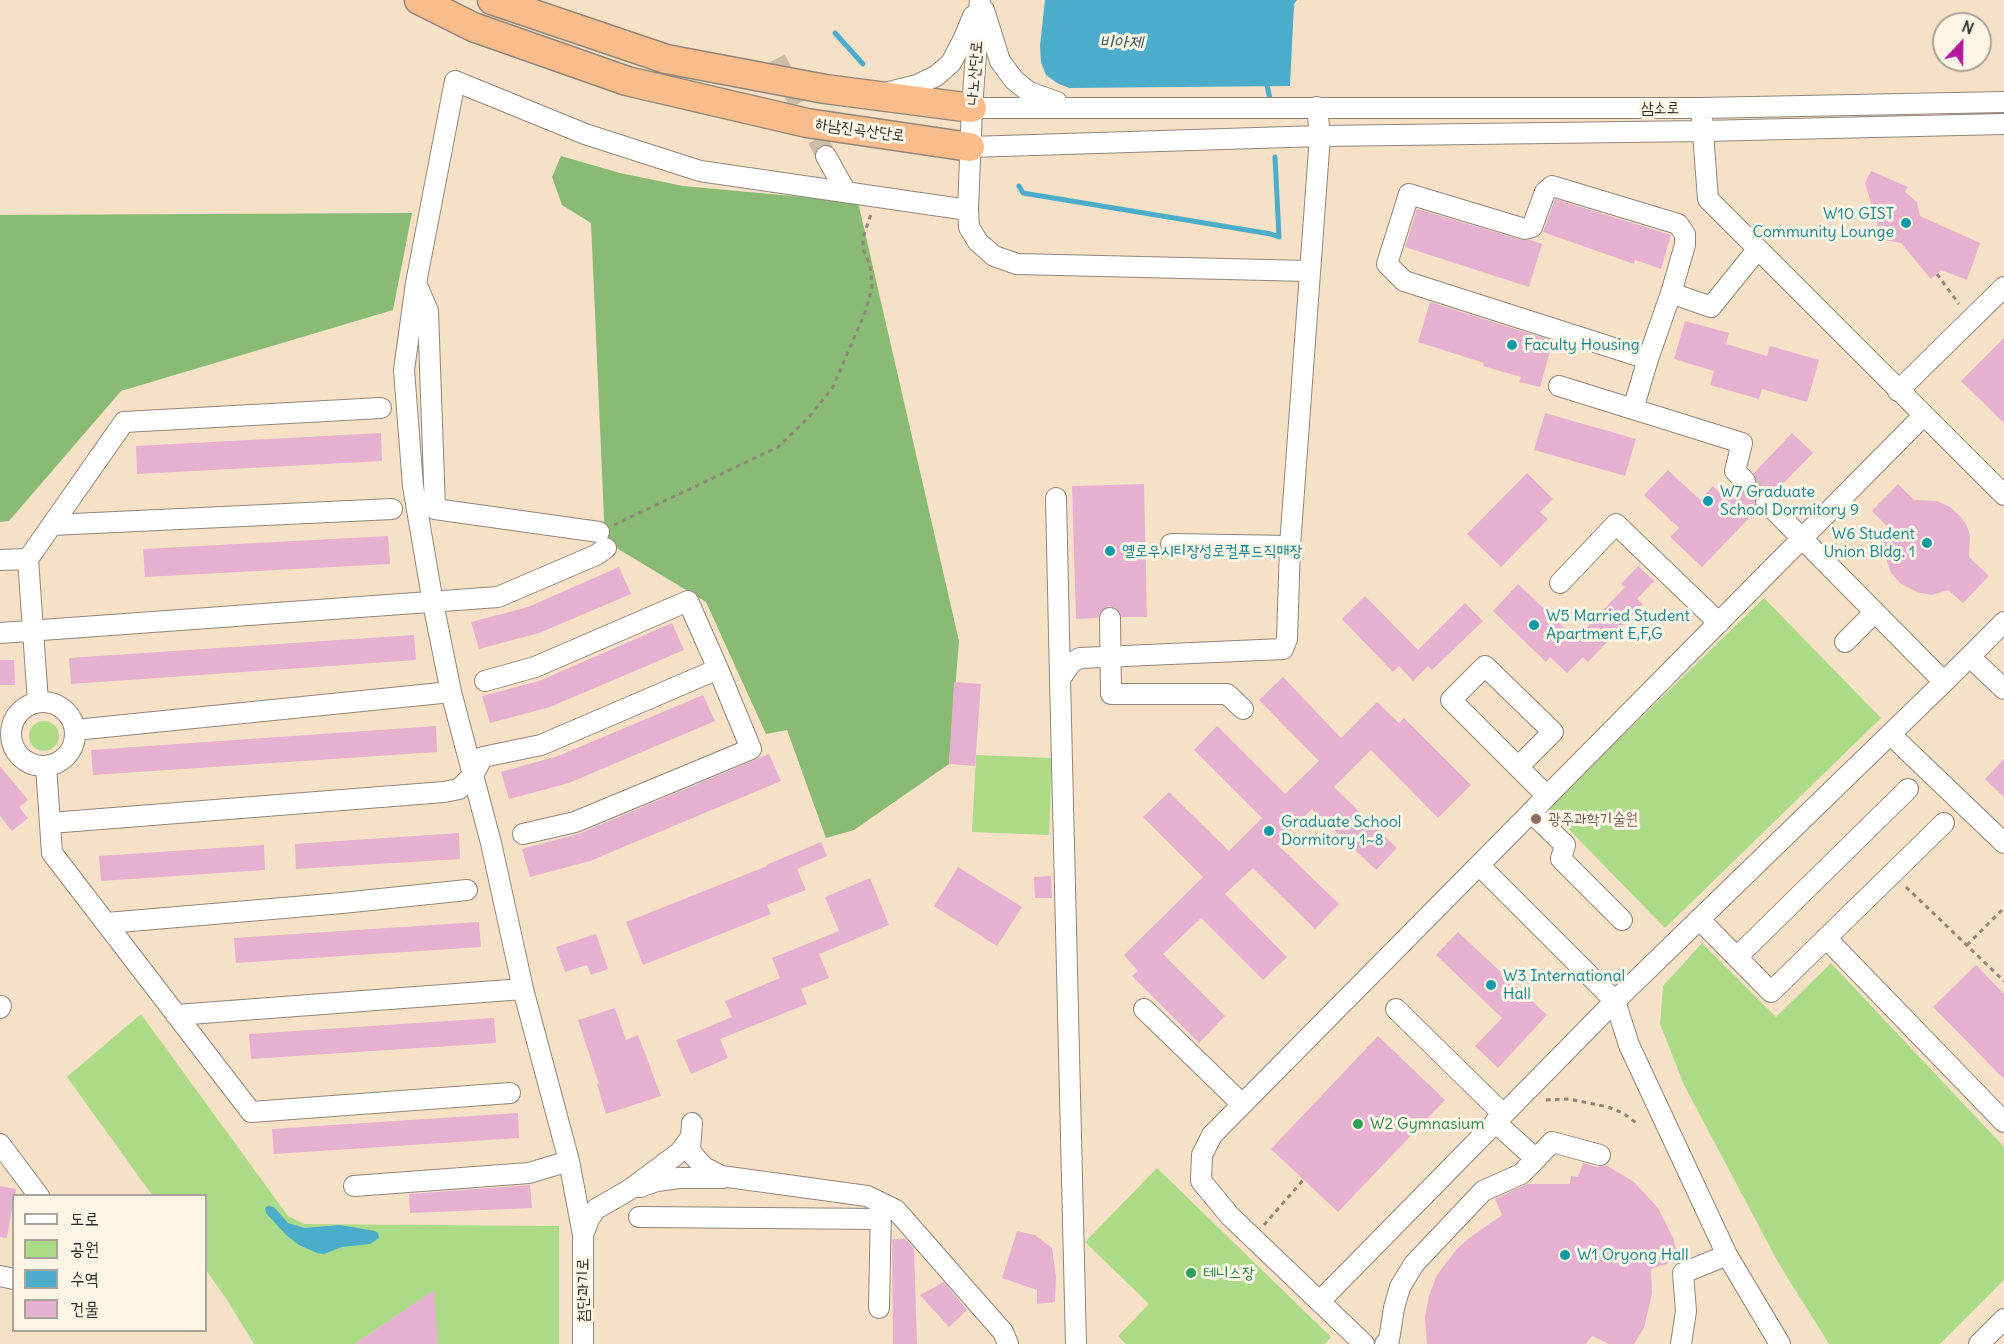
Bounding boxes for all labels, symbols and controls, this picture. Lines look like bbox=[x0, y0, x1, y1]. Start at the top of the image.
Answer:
north arrow bbox=[1932, 12, 1992, 72]
text: N bbox=[1959, 16, 1977, 39]
water label: 비아제 bbox=[1099, 32, 1143, 54]
street label: 나노산단로 bbox=[963, 40, 987, 106]
street label: 삼소로 bbox=[1641, 98, 1679, 118]
street label: 하남진곡산단로 bbox=[814, 114, 906, 146]
place label: W10 GIST Community Lounge bbox=[1753, 204, 1894, 242]
marker: W10 GIST Community Lounge bbox=[1899, 216, 1913, 230]
place label: Faculty Housing bbox=[1524, 335, 1640, 355]
marker: Faculty Housing bbox=[1505, 338, 1519, 352]
place label: W7 Graduate School Dormitory 9 bbox=[1720, 482, 1859, 520]
marker: W7 Graduate School Dormitory 9 bbox=[1701, 494, 1715, 508]
place label: W6 Student Union Bldg. 1 bbox=[1823, 524, 1915, 562]
marker: W6 Student Union Bldg. 1 bbox=[1920, 536, 1934, 550]
place label: 옐로우시티장성로컬푸드직매장 bbox=[1122, 541, 1302, 561]
marker: 옐로우시티장성로컬푸드직매장 bbox=[1103, 544, 1117, 558]
place label: W5 Married Student Apartment E,F,G bbox=[1546, 606, 1690, 644]
marker: W5 Married Student Apartment E,F,G bbox=[1527, 618, 1541, 632]
place label: 광주과학기술원 bbox=[1548, 809, 1638, 829]
place label: Graduate School Dormitory 1~8 bbox=[1281, 812, 1401, 850]
marker: 광주과학기술원 bbox=[1529, 812, 1543, 826]
marker: Graduate School Dormitory 1~8 bbox=[1262, 824, 1276, 838]
place label: W3 International Hall bbox=[1503, 966, 1625, 1004]
marker: W3 International Hall bbox=[1484, 978, 1498, 992]
place label: W2 Gymnasium bbox=[1370, 1114, 1484, 1134]
marker: W2 Gymnasium bbox=[1351, 1117, 1365, 1131]
legend bbox=[12, 1194, 207, 1332]
text: 도로 bbox=[70, 1207, 99, 1230]
text: 공원 bbox=[70, 1237, 99, 1260]
place label: W1 Oryong Hall bbox=[1577, 1245, 1688, 1265]
marker: W1 Oryong Hall bbox=[1558, 1248, 1572, 1262]
street label: 첨단과기로 bbox=[573, 1258, 593, 1322]
place label: 테니스장 bbox=[1203, 1263, 1254, 1283]
marker: 테니스장 bbox=[1184, 1266, 1198, 1280]
text: 수역 bbox=[70, 1267, 99, 1290]
text: 건물 bbox=[70, 1297, 99, 1320]

